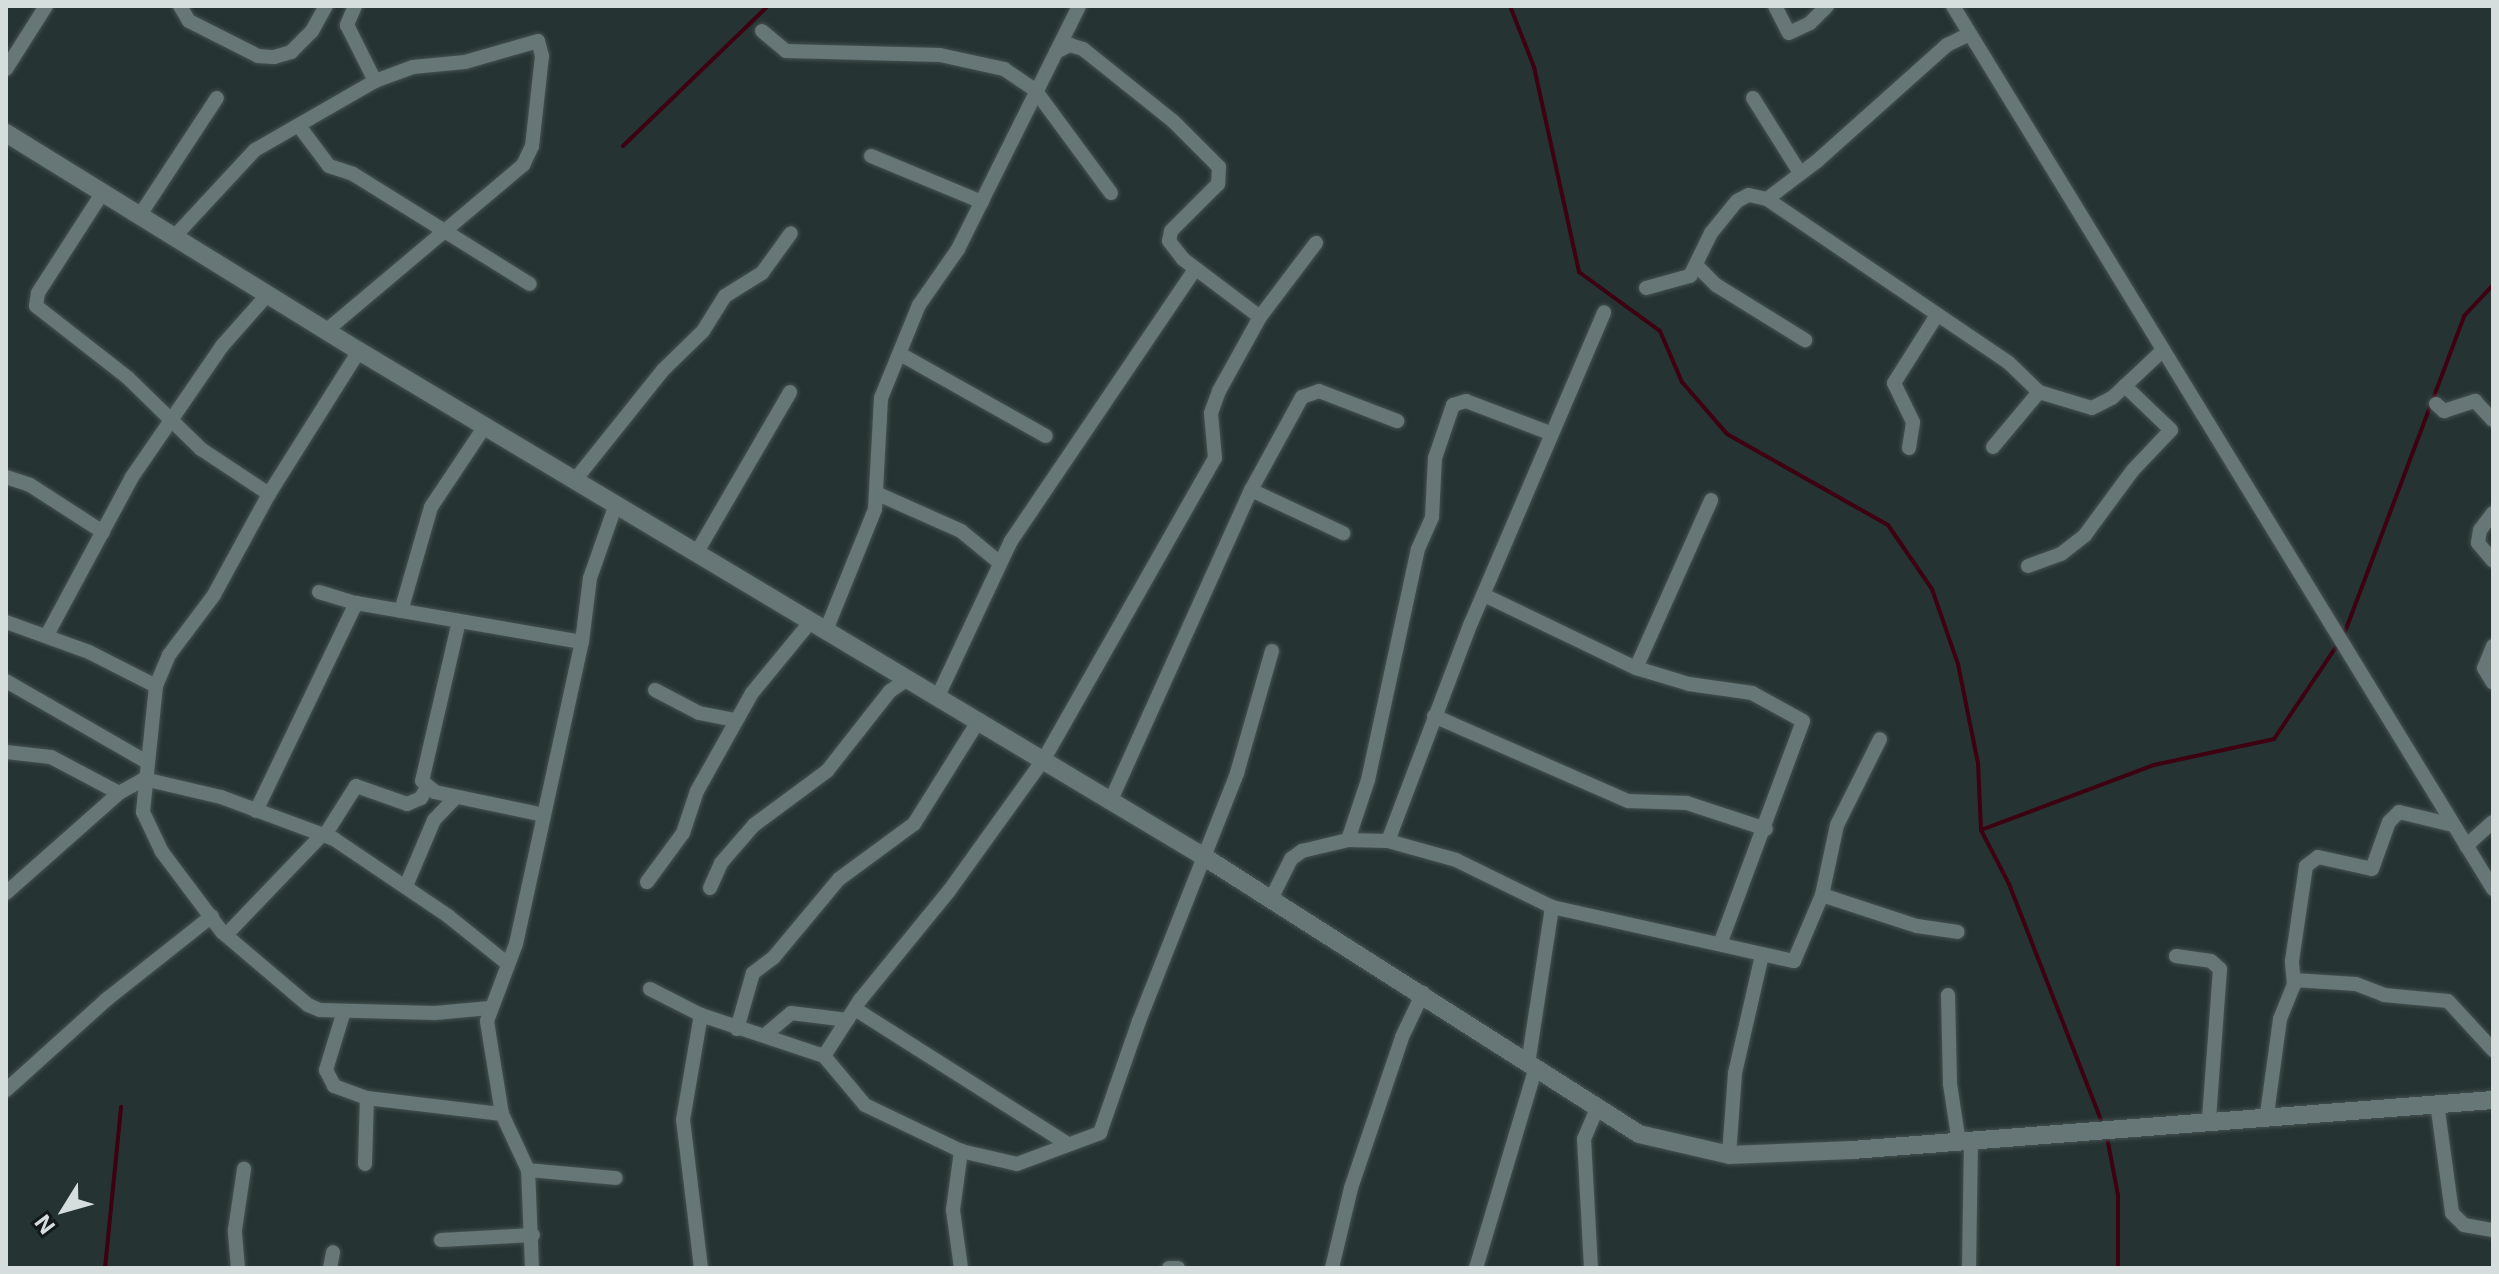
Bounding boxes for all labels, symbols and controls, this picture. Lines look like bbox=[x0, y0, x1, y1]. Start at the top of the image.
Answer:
north arrow bbox=[24, 1170, 104, 1250]
text: N bbox=[29, 1210, 60, 1239]

